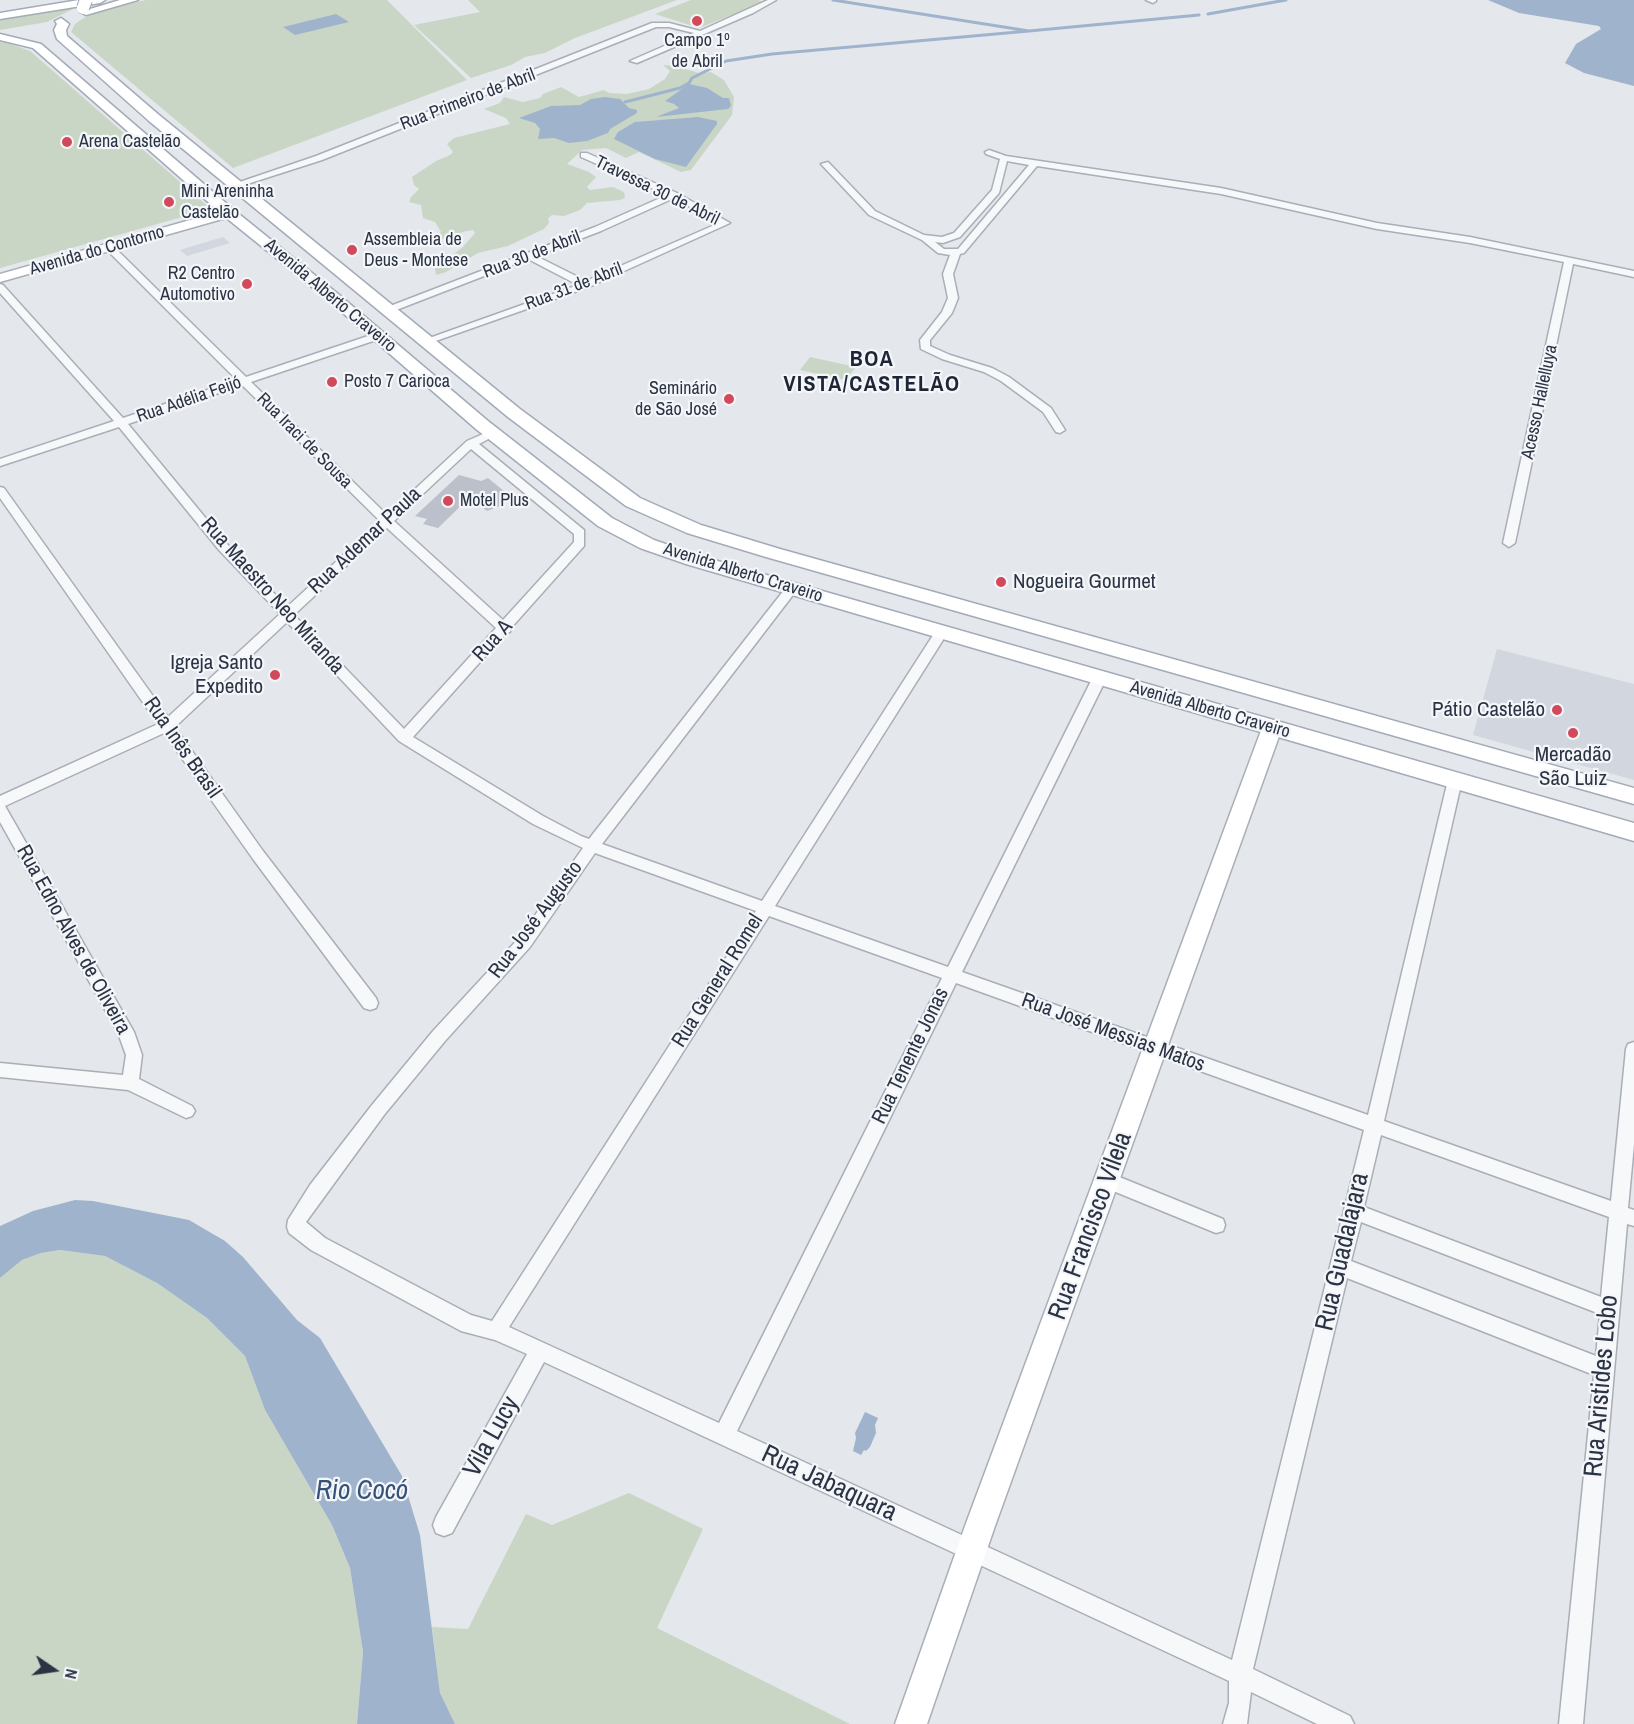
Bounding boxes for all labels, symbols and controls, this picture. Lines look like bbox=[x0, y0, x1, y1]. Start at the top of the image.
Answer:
marker: Campo 1º de Abril bbox=[690, 14, 704, 28]
place label: Campo 1º de Abril bbox=[664, 30, 730, 72]
street label: Rua Primeiro de Abril bbox=[398, 64, 538, 136]
place label: Arena Castelão bbox=[79, 131, 181, 153]
marker: Arena Castelão bbox=[60, 135, 74, 149]
street label: Travessa 30 de Abril bbox=[591, 152, 723, 230]
place label: Mini Areninha Castelão bbox=[181, 181, 274, 224]
marker: Mini Areninha Castelão bbox=[162, 195, 176, 209]
street label: Avenida do Contorno bbox=[27, 221, 167, 281]
street label: Rua 30 de Abril bbox=[480, 227, 584, 283]
place label: Assembleia de Deus - Montese bbox=[364, 229, 468, 272]
street label: Avenida Alberto Craveiro bbox=[260, 235, 400, 357]
marker: Assembleia de Deus - Montese bbox=[345, 243, 359, 257]
street label: Rua 31 de Abril bbox=[522, 259, 626, 315]
place label: R2 Centro Automotivo bbox=[160, 263, 235, 306]
marker: R2 Centro Automotivo bbox=[240, 277, 254, 291]
street label: Acesso Hallelluya bbox=[1517, 343, 1563, 461]
district label: BOA VISTA/CASTELÃO bbox=[783, 347, 961, 398]
place label: Posto 7 Carioca bbox=[344, 371, 450, 393]
street label: Rua Adélia Feijó bbox=[134, 372, 244, 428]
marker: Posto 7 Carioca bbox=[325, 375, 339, 389]
place label: Seminário de São José bbox=[635, 378, 717, 420]
street label: Rua Iraci de Sousa bbox=[252, 389, 356, 493]
marker: Seminário de São José bbox=[722, 392, 736, 406]
street label: Rua Ademar Paula bbox=[303, 482, 427, 600]
place label: Motel Plus bbox=[460, 490, 529, 512]
marker: Motel Plus bbox=[441, 494, 455, 508]
street label: Rua Maestro Neo Miranda bbox=[195, 512, 349, 680]
street label: Avenida Alberto Craveiro bbox=[661, 538, 825, 608]
place label: Nogueira Gourmet bbox=[1013, 569, 1156, 595]
marker: Nogueira Gourmet bbox=[994, 575, 1008, 589]
street label: Rua A bbox=[468, 615, 518, 667]
place label: Igreja Santo Expedito bbox=[170, 650, 263, 700]
marker: Igreja Santo Expedito bbox=[268, 668, 282, 682]
street label: Avenida Alberto Craveiro bbox=[1127, 677, 1293, 743]
street label: Rua Inês Brasil bbox=[138, 693, 226, 803]
place label: Pátio Castelão bbox=[1432, 697, 1545, 723]
marker: Pátio Castelão bbox=[1550, 703, 1564, 717]
marker: Mercadão São Luiz bbox=[1566, 726, 1580, 740]
place label: Mercadão São Luiz bbox=[1535, 742, 1611, 792]
street label: Rua Edno Alves de Oliveira bbox=[10, 841, 136, 1039]
street label: Rua José Augusto bbox=[484, 856, 588, 984]
street label: Rua General Romel bbox=[667, 910, 769, 1052]
street label: Rua Tenente Jonas bbox=[867, 984, 955, 1128]
street label: Rua José Messias Matos bbox=[1018, 988, 1208, 1078]
street label: Rua Francisco Vilela bbox=[1043, 1128, 1139, 1324]
street label: Rua Guadalajara bbox=[1310, 1170, 1376, 1334]
street label: Rua Aristides Lobo bbox=[1579, 1294, 1625, 1478]
street label: Vila Lucy bbox=[457, 1391, 527, 1483]
street label: Rua Jabaquara bbox=[756, 1439, 902, 1529]
water label: Rio Cocó bbox=[316, 1476, 408, 1508]
north arrow bbox=[24, 1640, 84, 1700]
text: N bbox=[60, 1667, 83, 1681]

